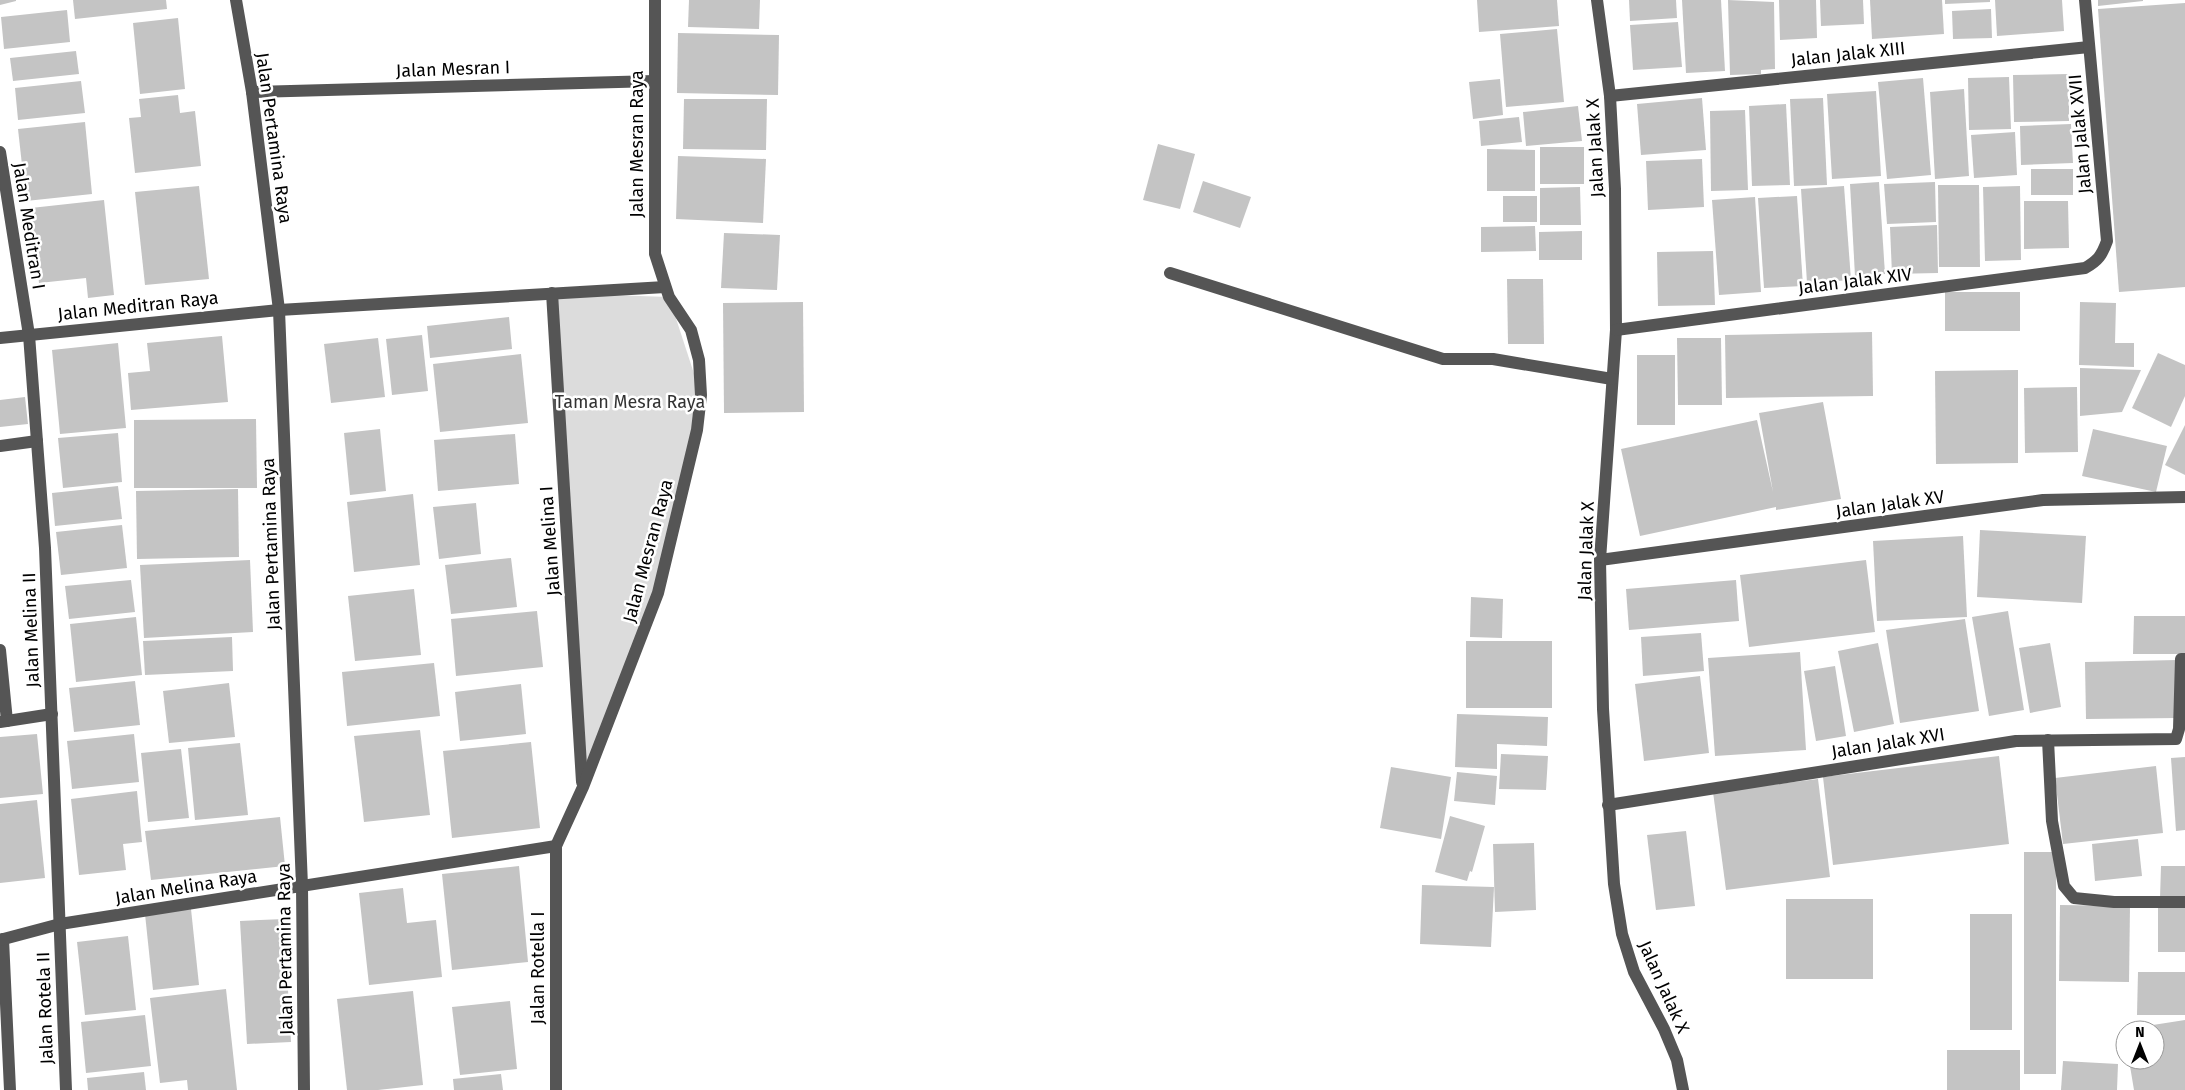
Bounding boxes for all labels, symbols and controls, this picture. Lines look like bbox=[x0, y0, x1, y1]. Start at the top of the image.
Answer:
street label: Jalan Jalak XIII bbox=[1790, 37, 1906, 71]
street label: Jalan Pertamina Raya bbox=[251, 51, 297, 225]
street label: Jalan Mesran I bbox=[395, 56, 511, 82]
street label: Jalan Mesran Raya bbox=[626, 70, 648, 218]
street label: Jalan Jalak XVII bbox=[2064, 73, 2096, 195]
street label: Jalan Jalak X bbox=[1581, 98, 1609, 198]
street label: Jalan Meditran I bbox=[8, 161, 50, 291]
street label: Jalan Jalak XIV bbox=[1797, 263, 1913, 299]
street label: Jalan Meditran Raya bbox=[57, 287, 219, 325]
park label: Taman Mesra Raya bbox=[555, 391, 705, 413]
street label: Jalan Pertamina Raya bbox=[257, 457, 285, 631]
street label: Jalan Mesran Raya bbox=[618, 477, 678, 625]
street label: Jalan Melina I bbox=[535, 485, 565, 597]
street label: Jalan Jalak XV bbox=[1834, 486, 1946, 522]
street label: Jalan Jalak X bbox=[1573, 501, 1599, 601]
street label: Jalan Melina II bbox=[18, 572, 44, 688]
street label: Jalan Jalak XVI bbox=[1830, 723, 1946, 763]
street label: Jalan Pertamina Raya bbox=[272, 863, 298, 1035]
street label: Jalan Melina Raya bbox=[114, 865, 258, 909]
street label: Jalan Rotella I bbox=[527, 912, 549, 1024]
street label: Jalan Jalak X bbox=[1634, 937, 1694, 1037]
street label: Jalan Rotela II bbox=[32, 951, 58, 1065]
north arrow bbox=[2115, 1020, 2165, 1070]
text: N bbox=[2135, 1024, 2145, 1041]

